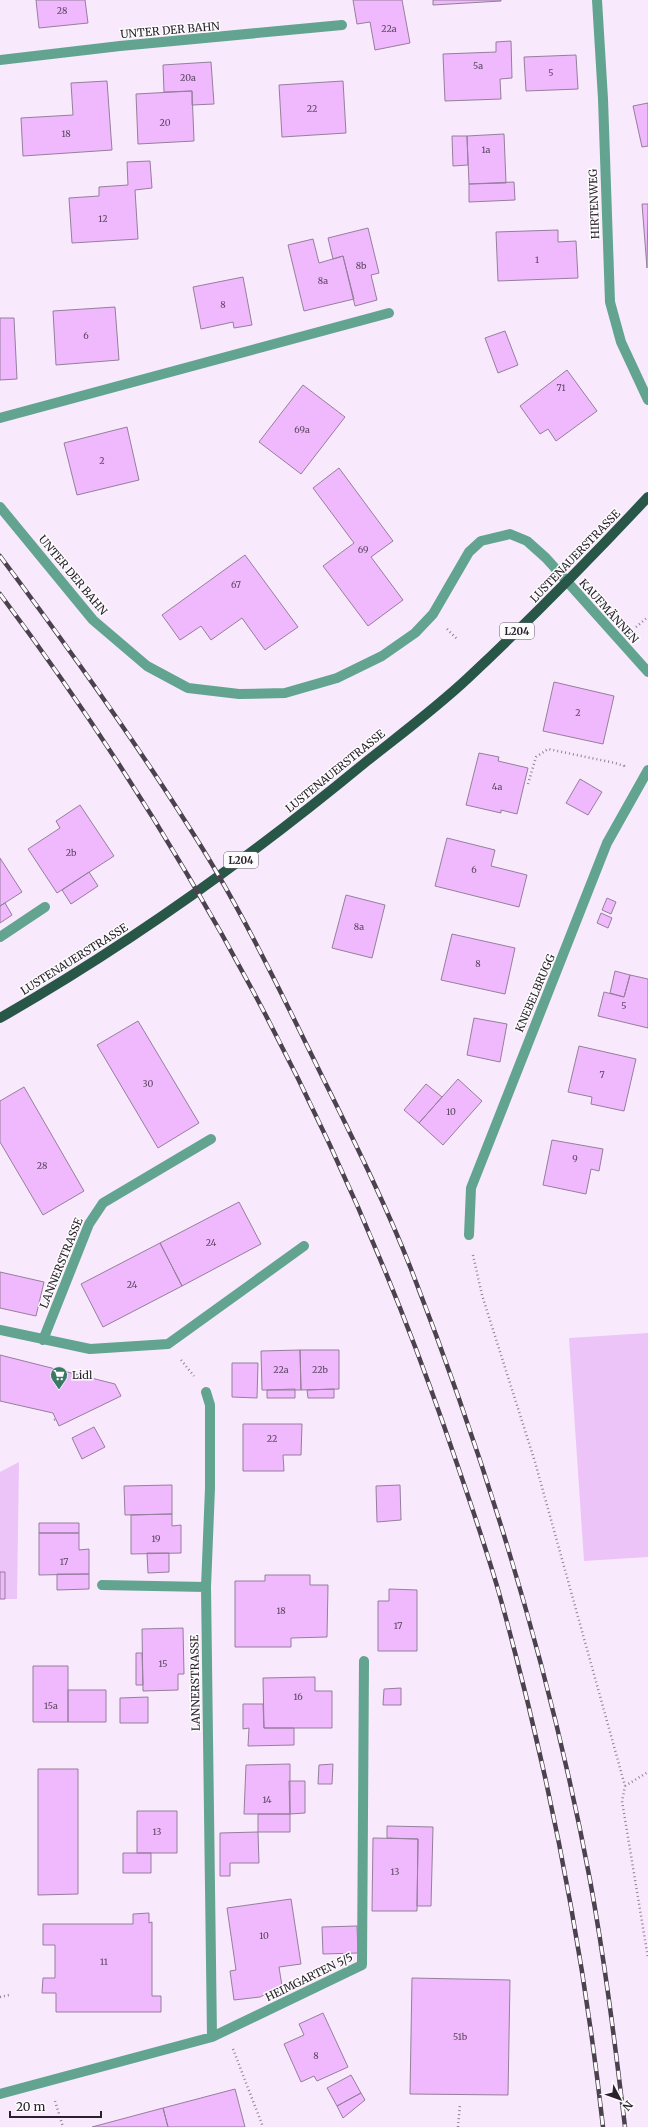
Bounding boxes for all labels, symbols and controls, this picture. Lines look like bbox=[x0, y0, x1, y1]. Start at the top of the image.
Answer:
house number: 28 bbox=[57, 5, 67, 16]
street label: UNTER DER BAHN bbox=[120, 19, 221, 41]
house number: 22a bbox=[381, 23, 397, 34]
house number: 5a bbox=[473, 60, 483, 71]
house number: 5 bbox=[548, 67, 554, 78]
house number: 20a bbox=[180, 72, 196, 83]
house number: 22 bbox=[307, 103, 317, 114]
house number: 20 bbox=[160, 117, 171, 128]
house number: 18 bbox=[61, 128, 71, 139]
house number: 1a bbox=[482, 144, 491, 155]
street label: HIRTENWEG bbox=[586, 169, 602, 239]
house number: 12 bbox=[98, 213, 108, 224]
house number: 1 bbox=[535, 254, 539, 265]
house number: 8b bbox=[356, 260, 367, 271]
house number: 8a bbox=[318, 275, 328, 286]
house number: 8 bbox=[220, 299, 226, 310]
house number: 6 bbox=[83, 330, 89, 341]
house number: 71 bbox=[556, 382, 566, 393]
house number: 69a bbox=[294, 424, 310, 435]
house number: 2 bbox=[99, 455, 105, 466]
street label: LUSTENAUERSTRASSE bbox=[527, 507, 623, 605]
street label: UNTER DER BAHN bbox=[36, 532, 111, 618]
house number: 69 bbox=[358, 544, 368, 555]
street label: KAUFMÄNNEN bbox=[576, 576, 642, 647]
house number: 67 bbox=[231, 579, 241, 590]
road number: L204 bbox=[500, 623, 534, 639]
house number: 2 bbox=[575, 707, 581, 718]
street label: LUSTENAUERSTRASSE bbox=[283, 727, 387, 815]
house number: 4a bbox=[492, 781, 502, 792]
house number: 2b bbox=[66, 847, 77, 858]
road number: L204 bbox=[224, 852, 258, 868]
house number: 6 bbox=[471, 864, 477, 875]
street label: LUSTENAUERSTRASSE bbox=[18, 920, 130, 998]
house number: 8a bbox=[354, 921, 364, 932]
street label: KNEBELBRUGG bbox=[512, 952, 558, 1034]
house number: 8 bbox=[475, 958, 481, 969]
house number: 5 bbox=[621, 1000, 627, 1011]
house number: 7 bbox=[599, 1069, 605, 1080]
house number: 30 bbox=[143, 1078, 154, 1089]
house number: 10 bbox=[446, 1106, 456, 1117]
house number: 9 bbox=[572, 1153, 578, 1164]
house number: 28 bbox=[37, 1160, 47, 1171]
street label: LANNERSTRASSE bbox=[36, 1216, 86, 1310]
house number: 24 bbox=[206, 1237, 217, 1248]
house number: 24 bbox=[127, 1279, 138, 1290]
house number: 22a bbox=[273, 1364, 289, 1375]
house number: 22b bbox=[312, 1364, 329, 1375]
supermarket icon: Lidl bbox=[49, 1365, 69, 1390]
place label: Lidl bbox=[72, 1368, 93, 1382]
house number: 22 bbox=[267, 1433, 277, 1444]
house number: 19 bbox=[151, 1533, 161, 1544]
house number: 17 bbox=[60, 1556, 68, 1567]
house number: 18 bbox=[276, 1605, 286, 1616]
house number: 17 bbox=[394, 1620, 402, 1631]
street label: LANNERSTRASSE bbox=[187, 1635, 203, 1731]
house number: 15 bbox=[158, 1658, 168, 1669]
house number: 16 bbox=[293, 1691, 303, 1702]
house number: 15a bbox=[44, 1700, 58, 1711]
house number: 14 bbox=[262, 1794, 272, 1805]
house number: 13 bbox=[153, 1826, 161, 1837]
house number: 13 bbox=[391, 1866, 399, 1877]
house number: 10 bbox=[259, 1930, 269, 1941]
street label: HEIMGARTEN 5/5 bbox=[263, 1950, 355, 2004]
house number: 11 bbox=[100, 1956, 108, 1967]
house number: 51b bbox=[453, 2031, 468, 2042]
house number: 8 bbox=[313, 2050, 319, 2061]
north arrow bbox=[600, 2079, 640, 2119]
scale bar bbox=[10, 2093, 101, 2119]
text: N bbox=[619, 2098, 636, 2114]
text: 20 m bbox=[16, 2099, 45, 2114]

